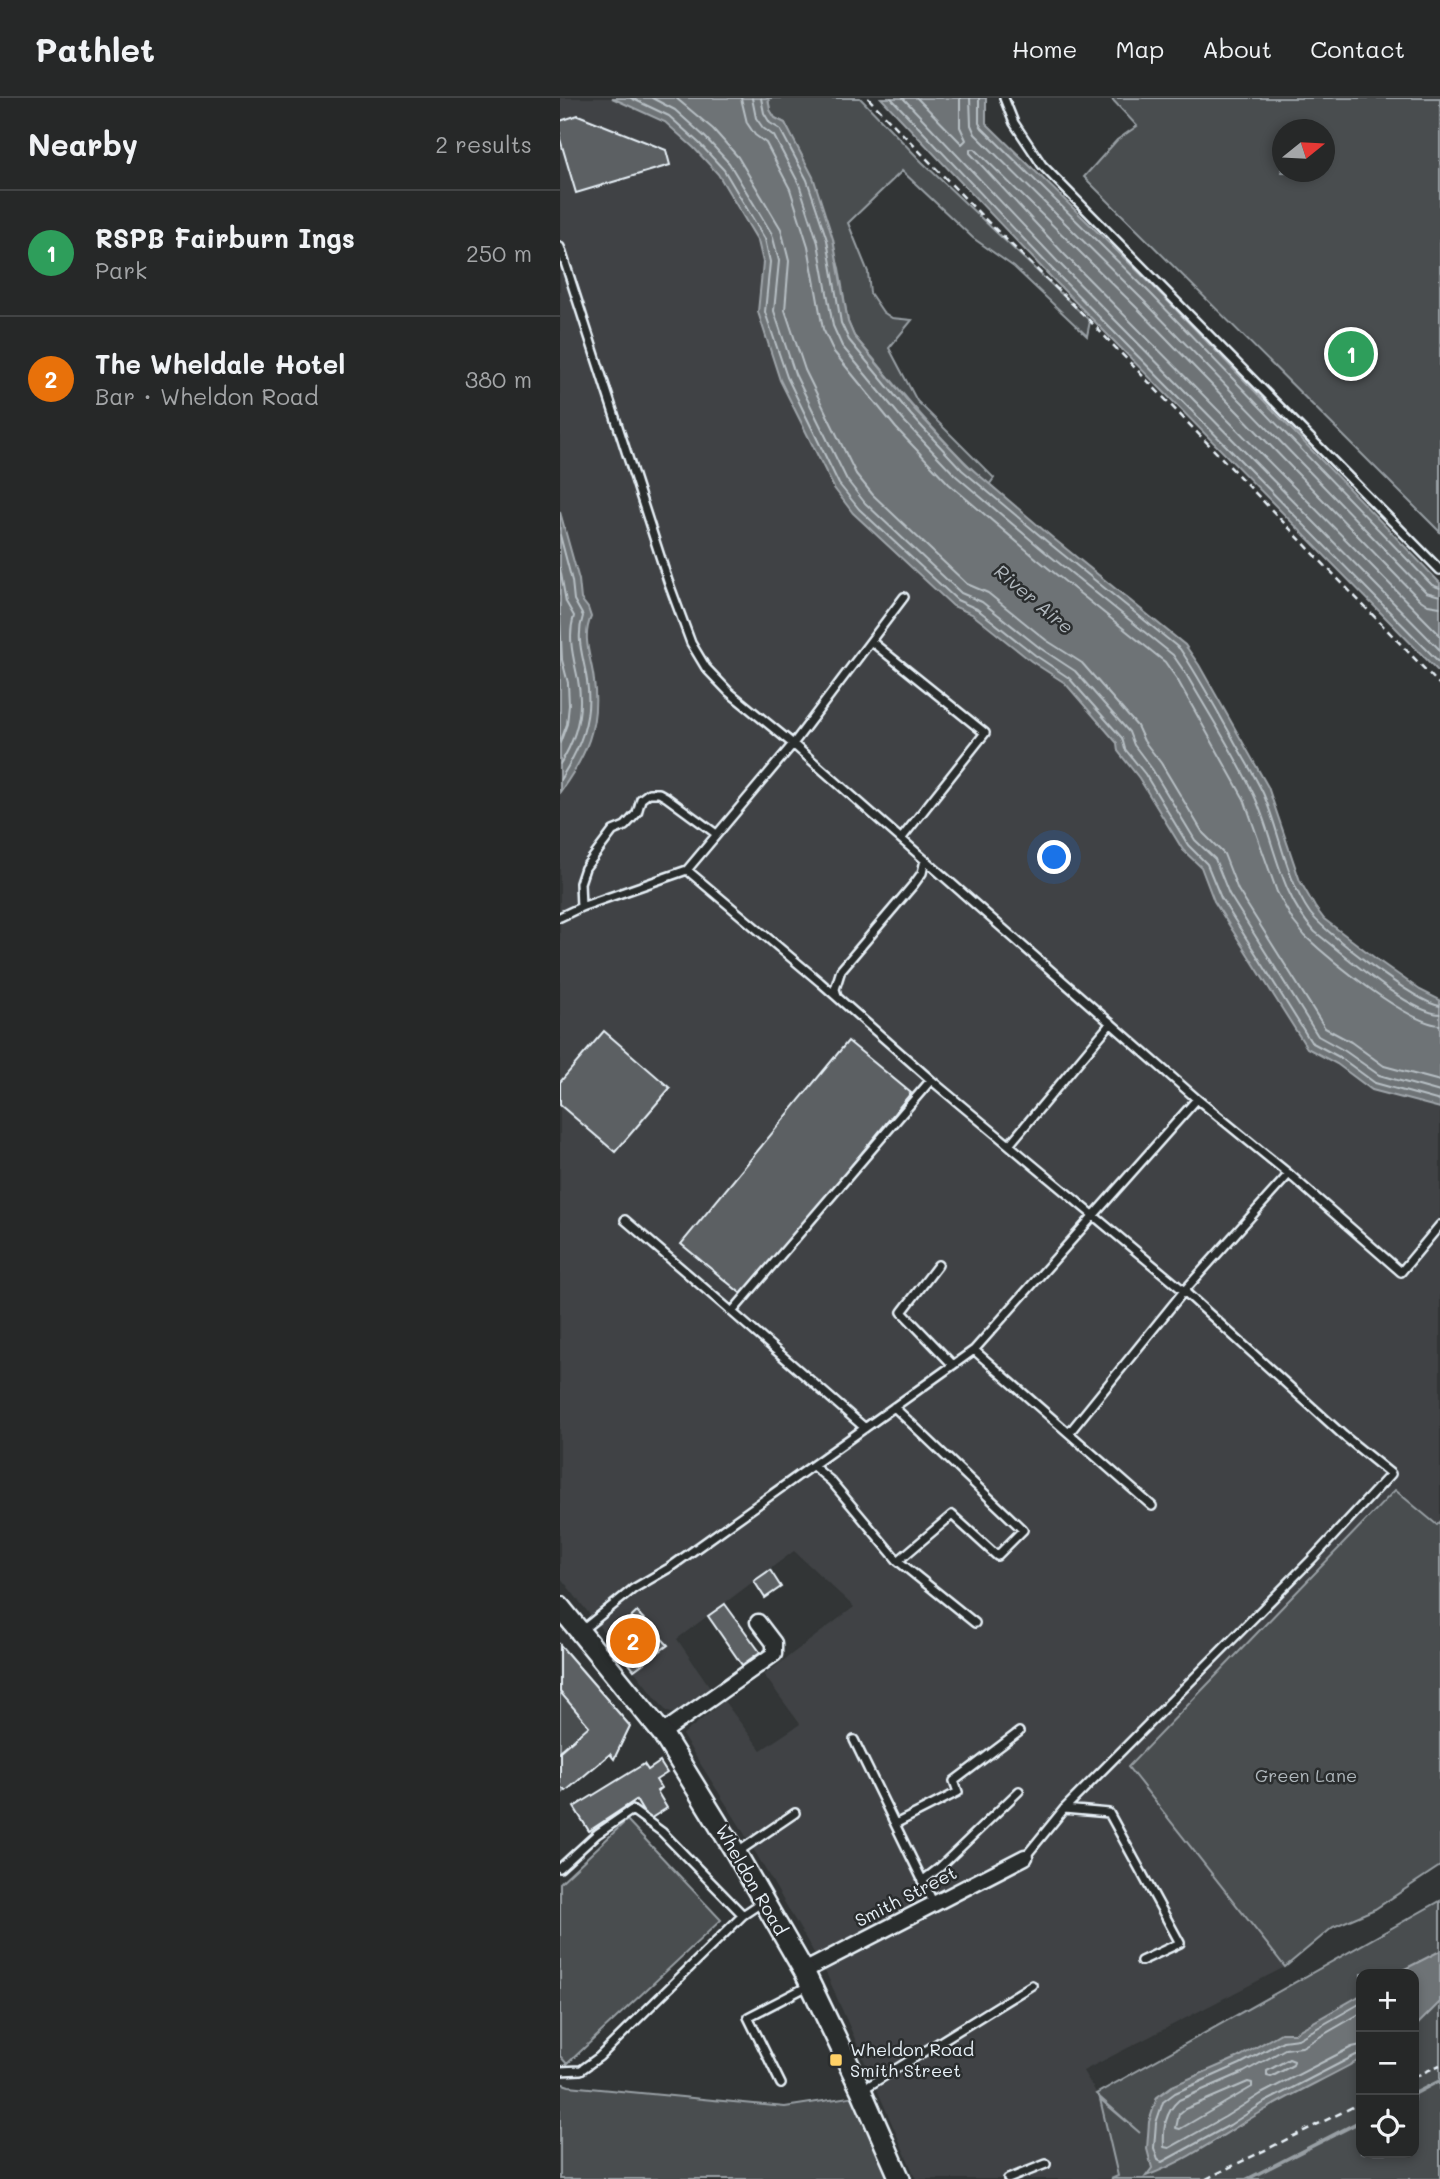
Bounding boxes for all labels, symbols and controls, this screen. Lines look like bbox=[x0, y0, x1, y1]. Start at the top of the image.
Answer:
text: Pathlet bbox=[35, 27, 155, 70]
text: Home bbox=[1012, 33, 1077, 64]
text: Map bbox=[1115, 33, 1164, 64]
text: About bbox=[1202, 33, 1272, 64]
text: Contact bbox=[1310, 33, 1405, 64]
north arrow bbox=[1272, 119, 1335, 182]
text: Nearby bbox=[28, 124, 138, 164]
text: 2 results bbox=[435, 129, 532, 159]
text: RSPB Fairburn Ings bbox=[95, 221, 355, 255]
text: 1 bbox=[46, 238, 56, 268]
text: 250 m bbox=[466, 238, 532, 268]
text: Park bbox=[95, 255, 147, 285]
pin: 1 bbox=[1328, 328, 1374, 380]
text: The Wheldale Hotel bbox=[95, 347, 345, 381]
text: 2 bbox=[45, 364, 57, 394]
text: 380 m bbox=[465, 364, 532, 394]
text: Bar · Wheldon Road bbox=[95, 381, 319, 411]
water label: River Aire bbox=[990, 558, 1079, 639]
your location bbox=[1037, 840, 1071, 874]
pin: 2 bbox=[610, 1615, 656, 1667]
park label: Green Lane bbox=[1255, 1763, 1357, 1787]
street label: Wheldon Road bbox=[710, 1820, 793, 1939]
street label: Smith Street bbox=[851, 1860, 961, 1932]
map controls bbox=[1356, 1969, 1419, 2158]
button: + bbox=[1356, 1969, 1419, 2032]
button: − bbox=[1356, 2032, 1419, 2095]
place label: Wheldon Road Smith Street bbox=[850, 2037, 974, 2082]
marker: Wheldon Road Smith Street bbox=[828, 2052, 844, 2068]
button: locate bbox=[1356, 2095, 1419, 2158]

